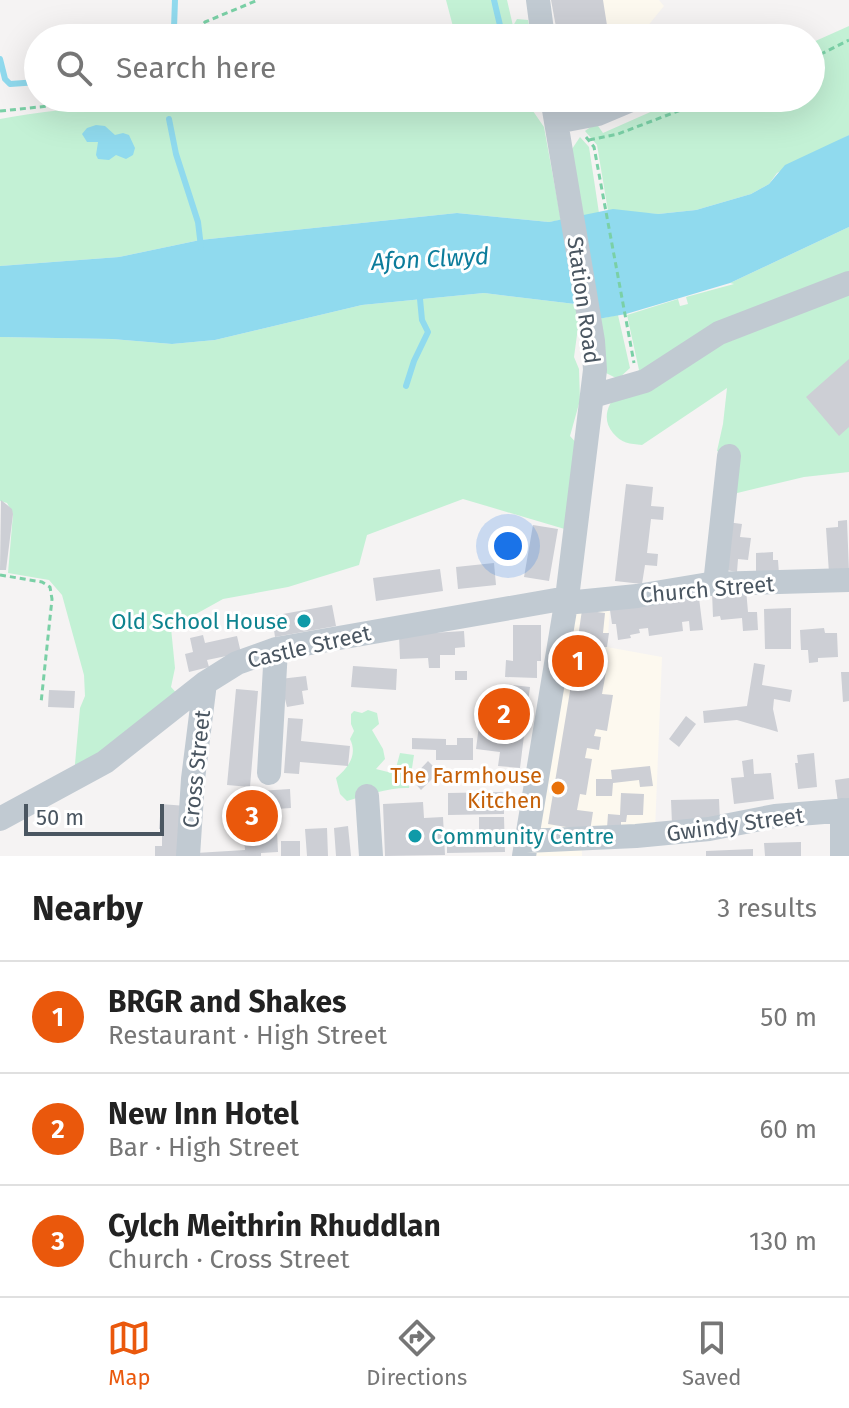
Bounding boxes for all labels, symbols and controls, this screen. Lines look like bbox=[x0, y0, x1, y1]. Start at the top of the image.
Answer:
search box bbox=[24, 24, 825, 112]
icon: search bbox=[52, 46, 96, 90]
text: Search here bbox=[116, 50, 276, 86]
street label: Station Road bbox=[561, 235, 606, 365]
water label: Afon Clwyd bbox=[369, 242, 490, 276]
your location bbox=[488, 526, 528, 566]
street label: Church Street bbox=[639, 570, 775, 609]
place label: Old School House bbox=[111, 608, 288, 635]
marker: Old School House bbox=[295, 612, 313, 630]
street label: Castle Street bbox=[245, 619, 373, 674]
pin: 1 bbox=[552, 631, 604, 691]
pin: 2 bbox=[478, 684, 530, 744]
street label: Cross Street bbox=[177, 709, 216, 829]
place label: The Farmhouse Kitchen bbox=[390, 762, 542, 814]
marker: The Farmhouse Kitchen bbox=[549, 779, 567, 797]
pin: 3 bbox=[226, 786, 278, 846]
scale bar bbox=[24, 800, 164, 836]
street label: Gwindy Street bbox=[665, 801, 805, 847]
text: 50 m bbox=[36, 804, 84, 831]
place label: Community Centre bbox=[431, 823, 614, 850]
marker: Community Centre bbox=[406, 827, 424, 845]
text: Nearby bbox=[32, 888, 143, 929]
text: 3 results bbox=[717, 893, 817, 924]
text: BRGR and Shakes bbox=[108, 984, 347, 1020]
text: 1 bbox=[52, 1002, 64, 1033]
text: 50 m bbox=[760, 1002, 817, 1033]
text: Restaurant · High Street bbox=[108, 1020, 387, 1051]
text: New Inn Hotel bbox=[108, 1096, 299, 1132]
text: 2 bbox=[51, 1114, 65, 1145]
text: 60 m bbox=[759, 1114, 817, 1145]
text: Bar · High Street bbox=[108, 1132, 299, 1163]
text: Cylch Meithrin Rhuddlan bbox=[108, 1208, 441, 1244]
text: 3 bbox=[51, 1226, 65, 1257]
text: 130 m bbox=[749, 1226, 817, 1257]
text: Church · Cross Street bbox=[108, 1244, 350, 1275]
tab: Map bbox=[107, 1316, 151, 1391]
tab: Directions bbox=[366, 1316, 467, 1391]
tab: Saved bbox=[682, 1316, 742, 1391]

